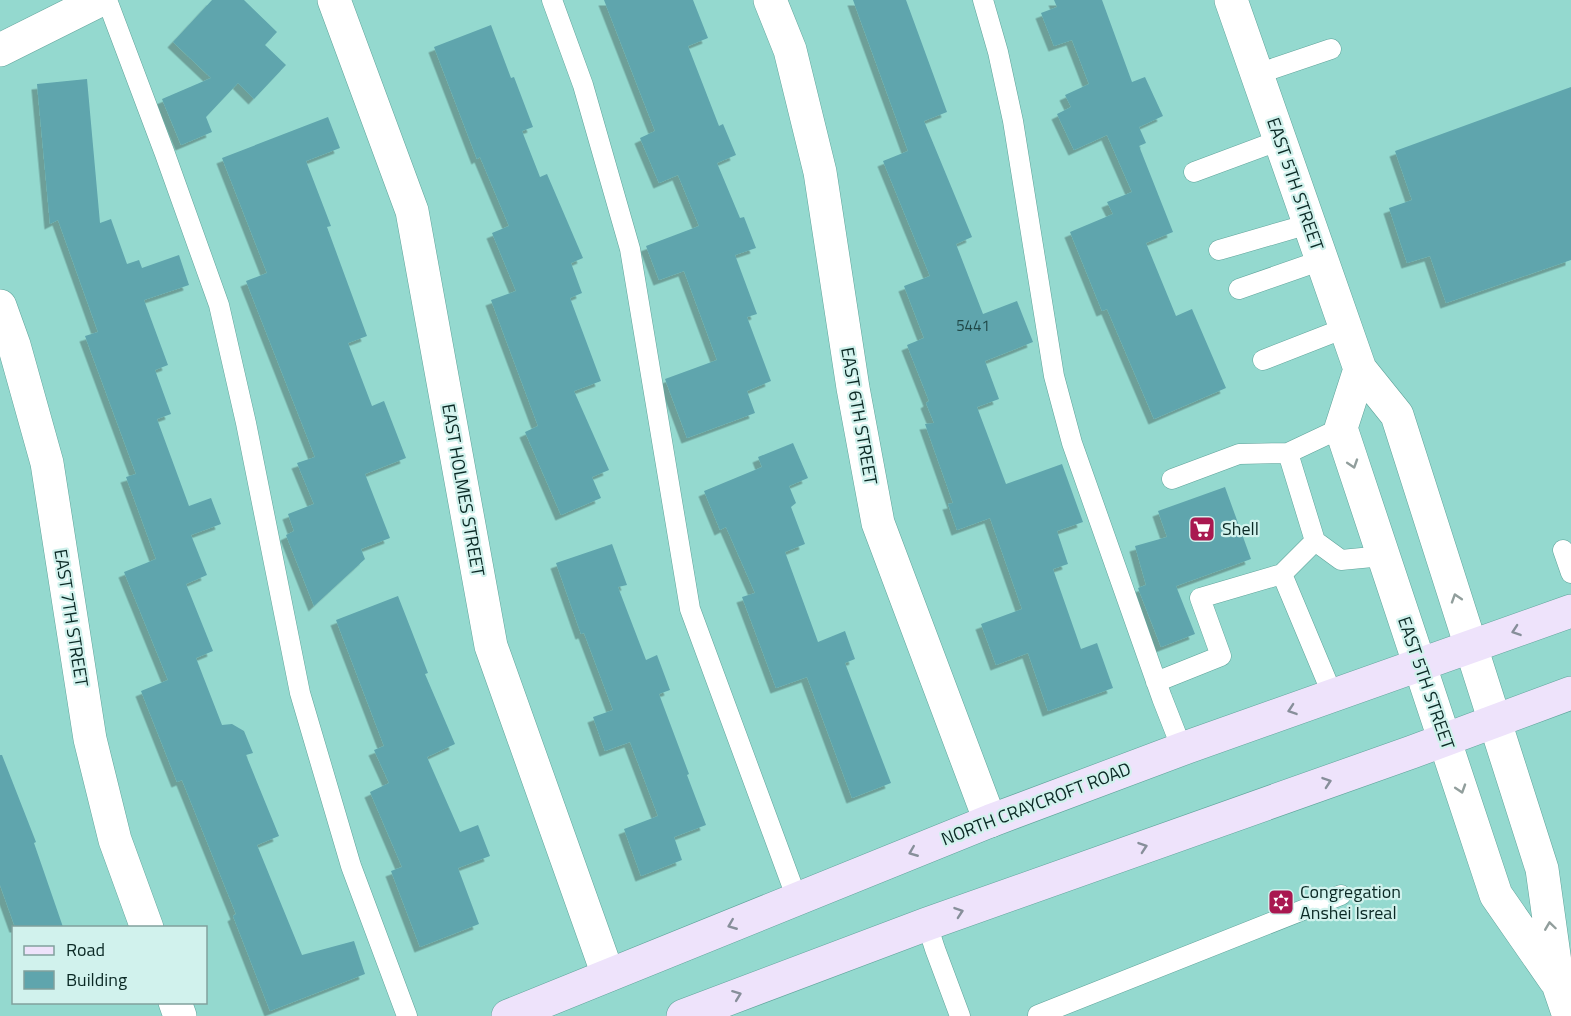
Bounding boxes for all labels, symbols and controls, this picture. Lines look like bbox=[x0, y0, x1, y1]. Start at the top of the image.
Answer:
street label: EAST 5TH STREET bbox=[1260, 114, 1331, 254]
house number: 5441 bbox=[956, 314, 990, 337]
street label: EAST 6TH STREET bbox=[834, 345, 885, 487]
street label: EAST HOLMES STREET bbox=[435, 401, 492, 579]
one-way arrow bbox=[1346, 458, 1358, 469]
supermarket icon: Shell bbox=[1187, 514, 1217, 544]
place label: Shell bbox=[1222, 515, 1259, 542]
street label: EAST 7TH STREET bbox=[47, 547, 96, 689]
one-way arrow bbox=[1450, 593, 1463, 604]
street label: EAST 5TH STREET bbox=[1391, 613, 1462, 753]
one-way arrow bbox=[1511, 624, 1522, 637]
one-way arrow bbox=[1288, 702, 1298, 715]
street label: NORTH CRAYCROFT ROAD bbox=[937, 755, 1135, 852]
one-way arrow bbox=[1321, 777, 1332, 790]
one-way arrow bbox=[1454, 783, 1466, 794]
one-way arrow bbox=[1137, 842, 1148, 855]
one-way arrow bbox=[908, 845, 919, 857]
place label: Congregation Anshei Isreal bbox=[1300, 878, 1401, 926]
synagogue icon: Congregation Anshei Isreal bbox=[1266, 887, 1296, 917]
one-way arrow bbox=[953, 907, 964, 920]
one-way arrow bbox=[728, 918, 739, 930]
one-way arrow bbox=[1544, 921, 1557, 930]
legend bbox=[12, 926, 207, 1004]
text: Road bbox=[66, 936, 105, 963]
text: Building bbox=[66, 966, 127, 993]
one-way arrow bbox=[731, 990, 742, 1003]

